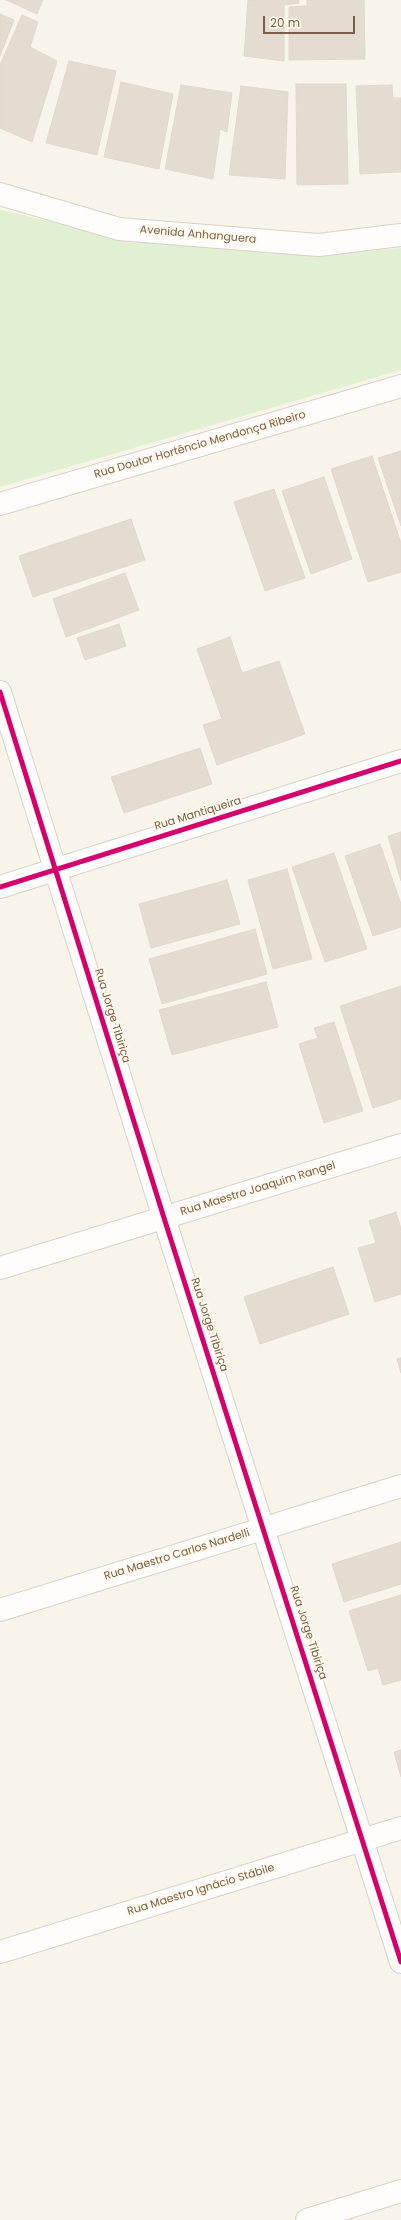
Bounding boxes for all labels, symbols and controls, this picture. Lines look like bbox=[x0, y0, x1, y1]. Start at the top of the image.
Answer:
scale bar bbox=[265, 8, 357, 34]
text: 20 m bbox=[270, 14, 300, 31]
street label: Avenida Anhanguera bbox=[139, 223, 257, 247]
street label: Rua Doutor Hortêncio Mendonça Ribeiro bbox=[93, 408, 307, 482]
street label: Rua Mantiqueira bbox=[153, 794, 243, 834]
street label: Rua Jorge Tibiriça bbox=[91, 967, 133, 1065]
street label: Rua Maestro Joaquim Rangel bbox=[179, 1159, 337, 1219]
street label: Rua Jorge Tibiriça bbox=[188, 1276, 230, 1374]
street label: Rua Maestro Carlos Nardelli bbox=[103, 1527, 251, 1583]
street label: Rua Jorge Tibiriça bbox=[287, 1584, 329, 1682]
street label: Rua Maestro Ignácio Stábile bbox=[126, 1861, 276, 1919]

